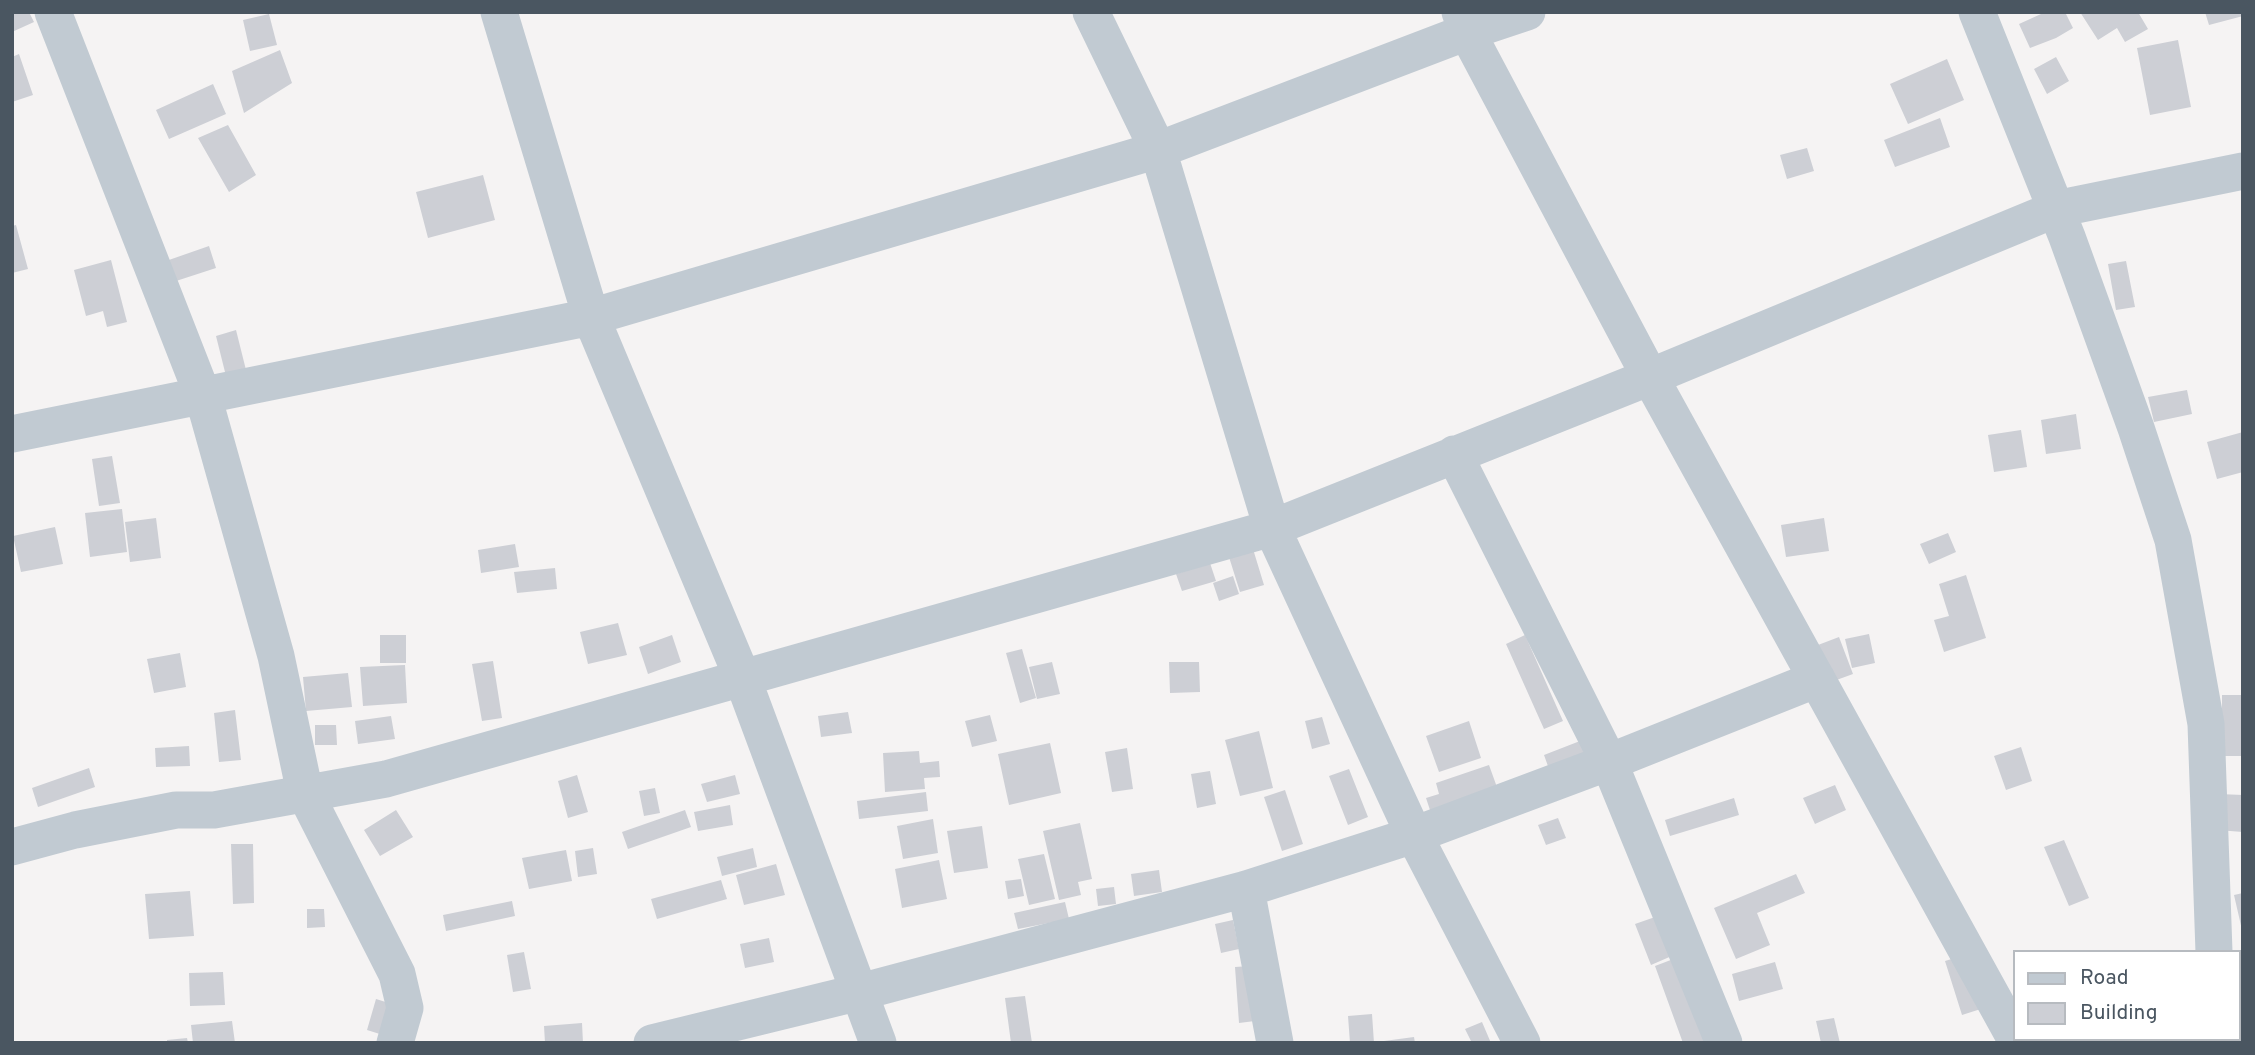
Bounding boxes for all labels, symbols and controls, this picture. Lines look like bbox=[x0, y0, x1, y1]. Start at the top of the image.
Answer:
legend bbox=[2014, 950, 2241, 1041]
text: Road bbox=[2080, 965, 2129, 992]
text: Building bbox=[2080, 1000, 2158, 1027]

